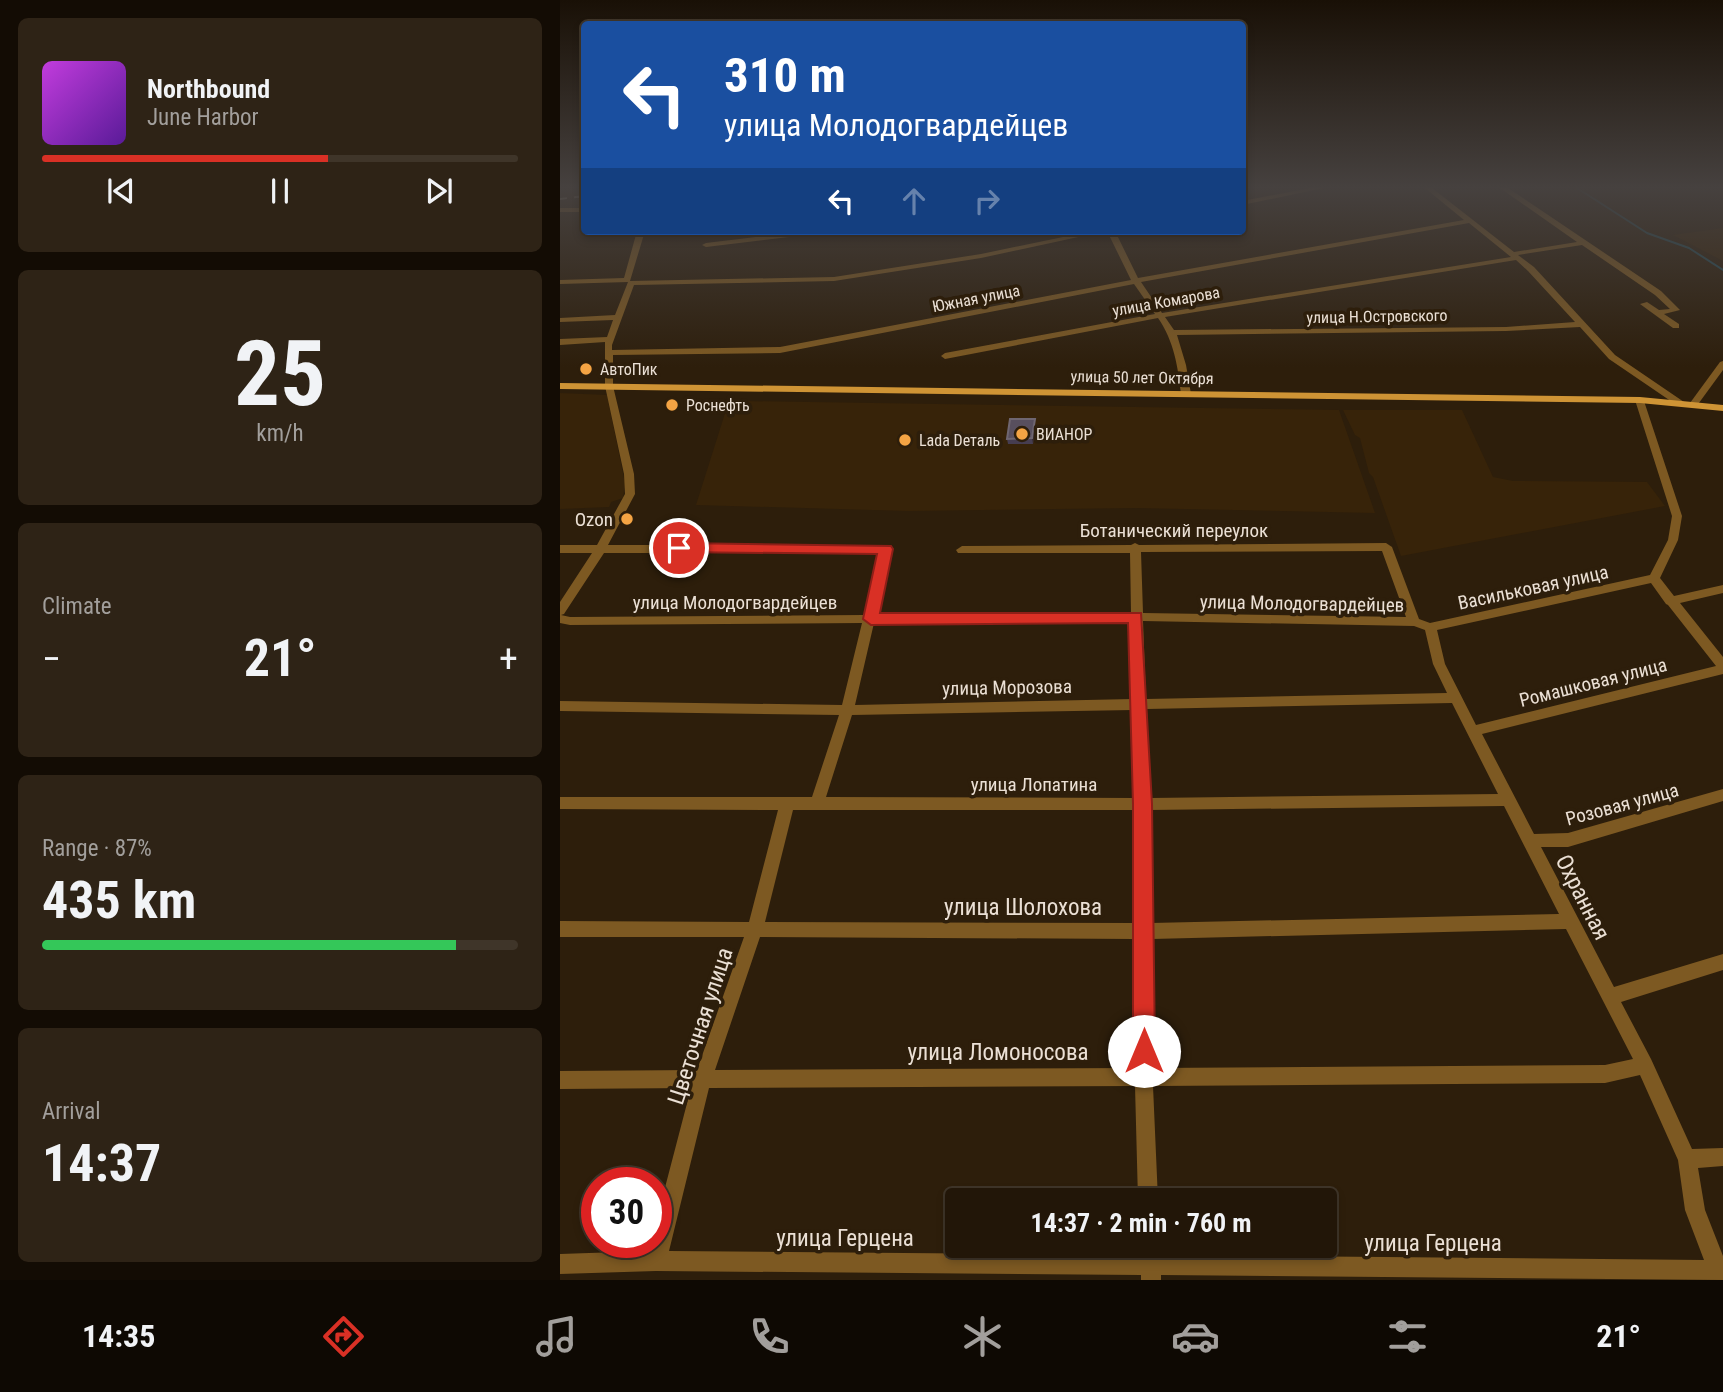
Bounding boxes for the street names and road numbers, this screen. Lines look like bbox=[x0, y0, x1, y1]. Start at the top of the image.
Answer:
street label: Южная улица bbox=[931, 281, 1021, 316]
street label: улица Комарова bbox=[1111, 283, 1221, 320]
street label: улица Н.Островского bbox=[1306, 306, 1448, 327]
street label: улица 50 лет Октября bbox=[1070, 367, 1214, 388]
street label: Ботанический переулок bbox=[1080, 519, 1268, 542]
street label: Васильковая улица bbox=[1456, 560, 1610, 615]
street label: улица Молодогвардейцев bbox=[1200, 590, 1404, 617]
street label: улица Молодогвардейцев bbox=[633, 591, 837, 614]
street label: Ромашковая улица bbox=[1517, 653, 1669, 712]
street label: улица Морозова bbox=[942, 675, 1072, 700]
street label: улица Лопатина bbox=[971, 773, 1097, 796]
street label: Розовая улица bbox=[1563, 778, 1681, 831]
street label: Охранная bbox=[1550, 850, 1615, 944]
street label: улица Шолохова bbox=[944, 894, 1102, 921]
street label: Цветочная улица bbox=[662, 944, 739, 1108]
street label: улица Ломоносова bbox=[907, 1039, 1089, 1066]
street label: улица Герцена bbox=[776, 1225, 914, 1252]
street label: улица Герцена bbox=[1364, 1230, 1502, 1257]

